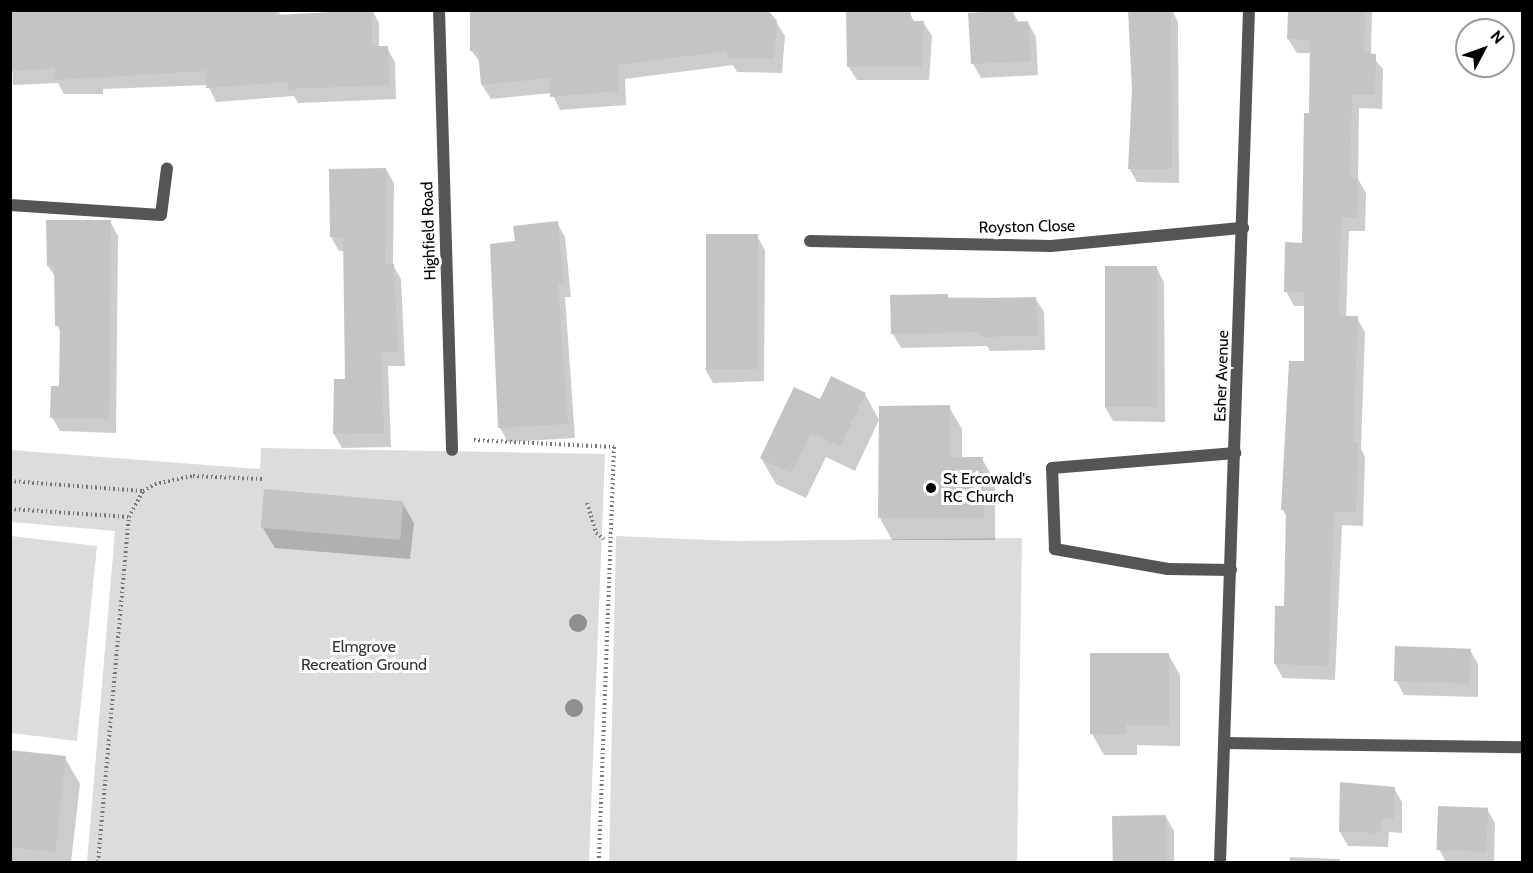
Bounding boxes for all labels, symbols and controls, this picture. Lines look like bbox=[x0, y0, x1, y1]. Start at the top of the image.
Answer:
north arrow bbox=[1455, 18, 1515, 78]
text: N bbox=[1487, 27, 1508, 48]
street label: Highfield Road bbox=[418, 181, 440, 281]
street label: Royston Close bbox=[979, 217, 1075, 237]
street label: Esher Avenue bbox=[1211, 330, 1233, 422]
place label: St Ercowald's RC Church bbox=[943, 469, 1032, 507]
marker: St Ercowald's RC Church bbox=[924, 481, 938, 495]
park label: Elmgrove Recreation Ground bbox=[301, 637, 427, 675]

